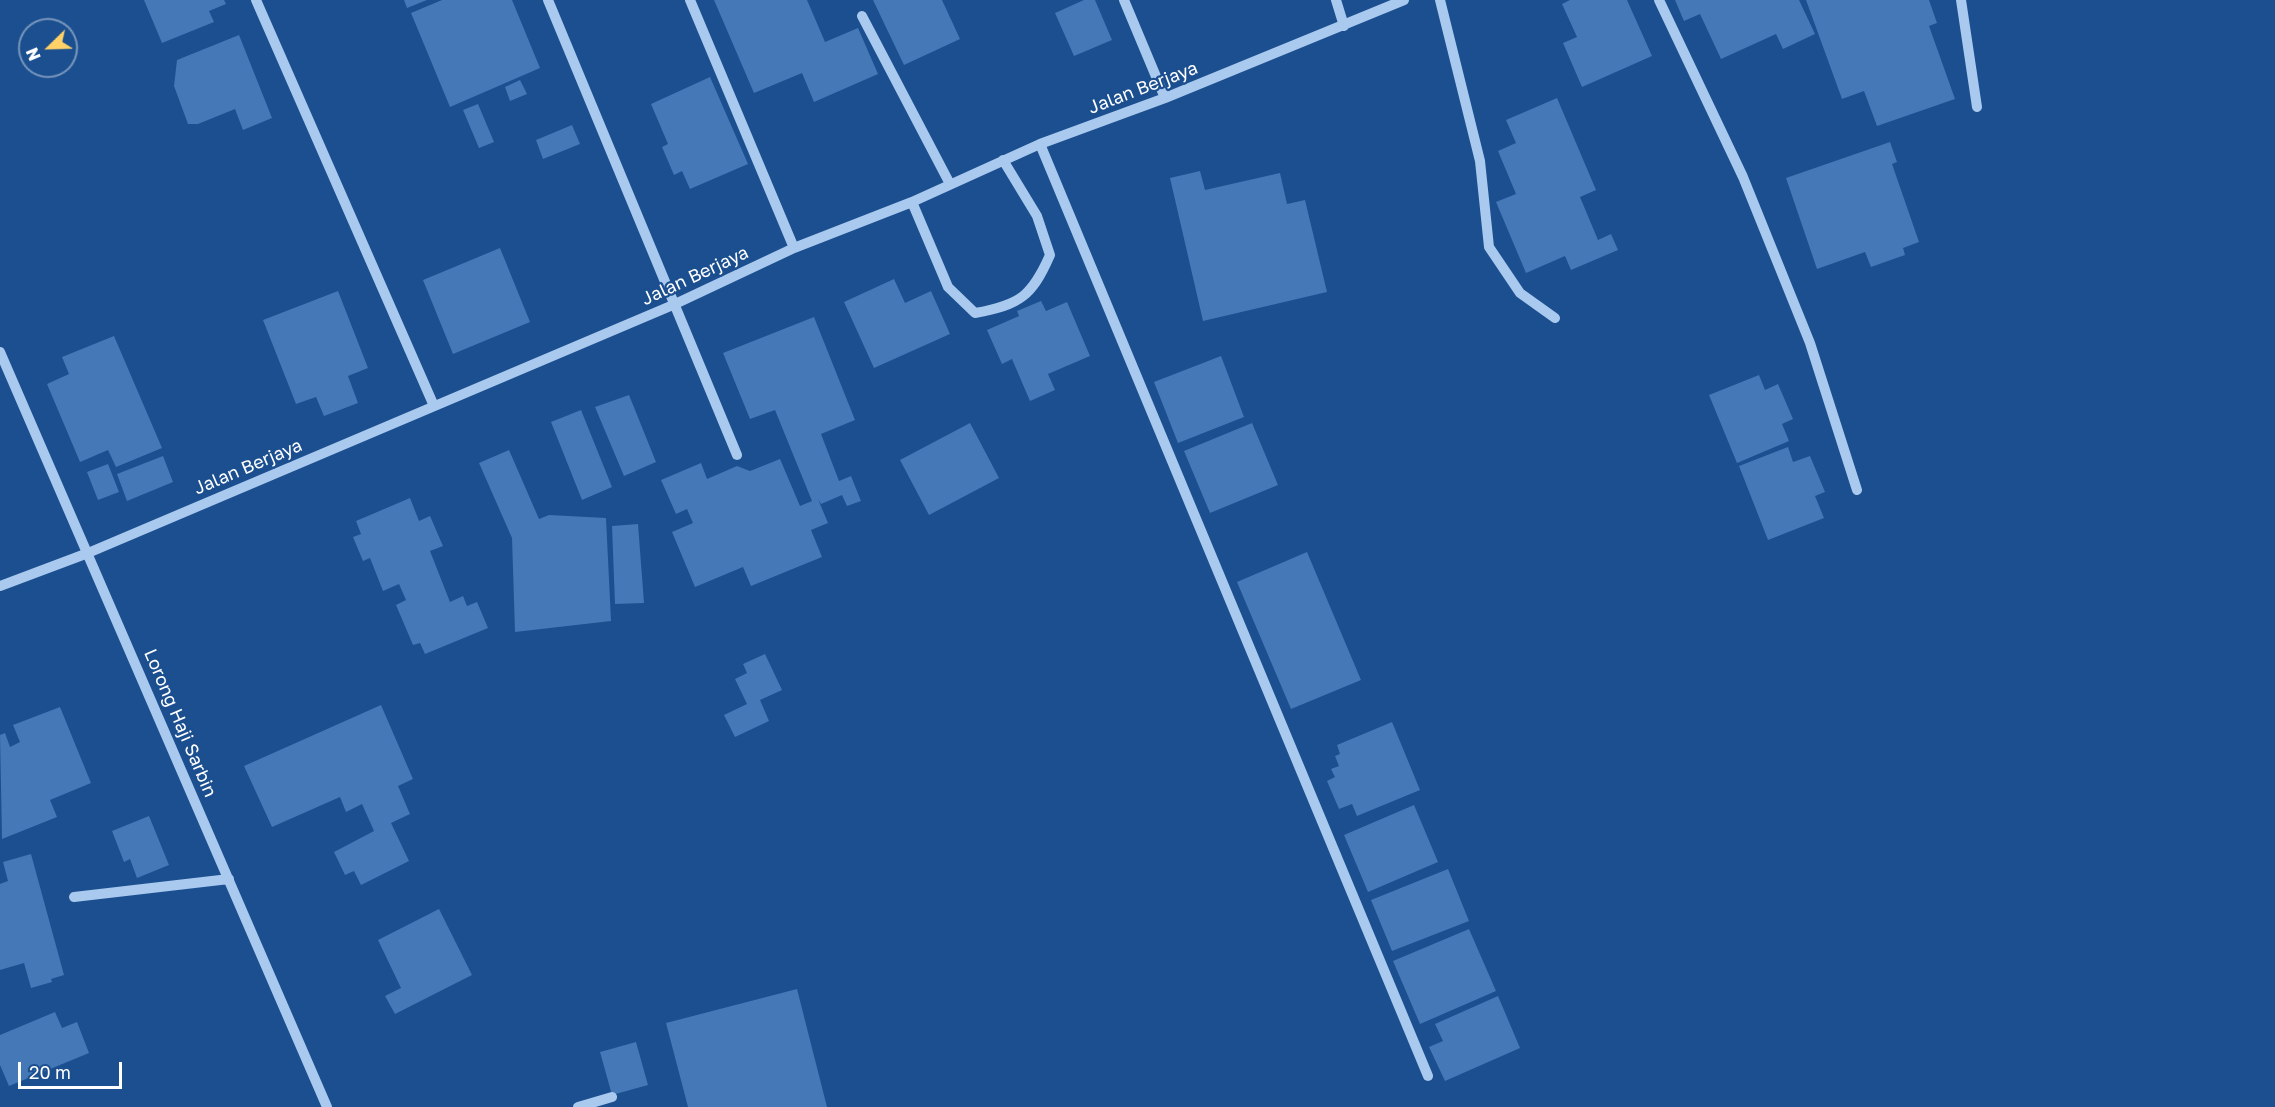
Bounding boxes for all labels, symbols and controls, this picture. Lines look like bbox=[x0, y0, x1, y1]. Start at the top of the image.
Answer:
north arrow bbox=[18, 18, 78, 78]
text: N bbox=[22, 45, 45, 64]
street label: Jalan Berjaya bbox=[1085, 57, 1201, 119]
street label: Jalan Berjaya bbox=[638, 242, 752, 310]
street label: Jalan Berjaya bbox=[191, 434, 305, 500]
street label: Lorong Haji Sarbin bbox=[139, 646, 221, 800]
scale bar bbox=[21, 1050, 124, 1088]
text: 20 m bbox=[29, 1061, 71, 1083]

